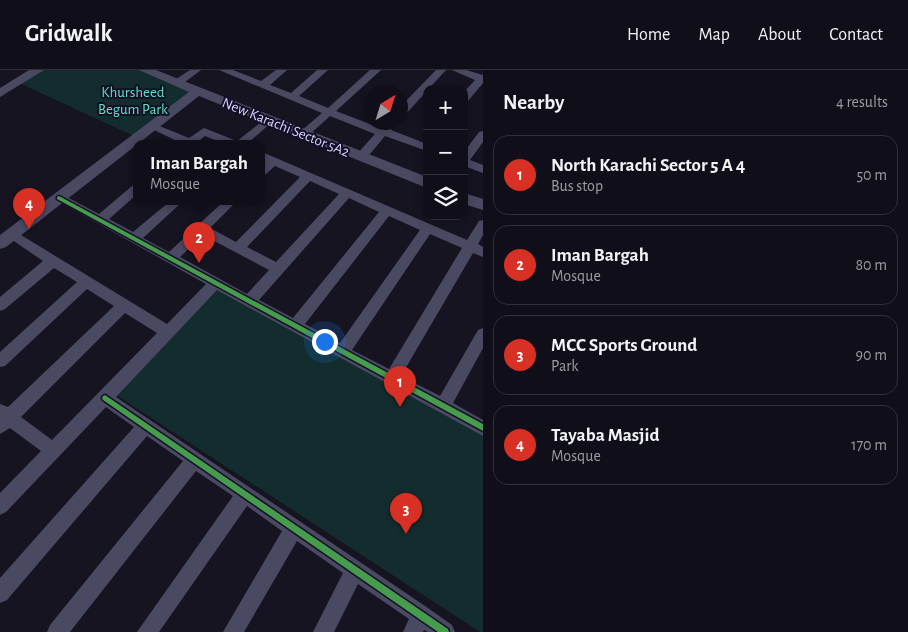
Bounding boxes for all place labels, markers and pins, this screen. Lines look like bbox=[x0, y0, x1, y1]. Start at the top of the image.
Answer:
pin: 4 bbox=[13, 188, 45, 229]
pin: 2 bbox=[183, 222, 215, 263]
pin: 1 bbox=[384, 366, 416, 407]
pin: 3 bbox=[390, 493, 422, 534]

